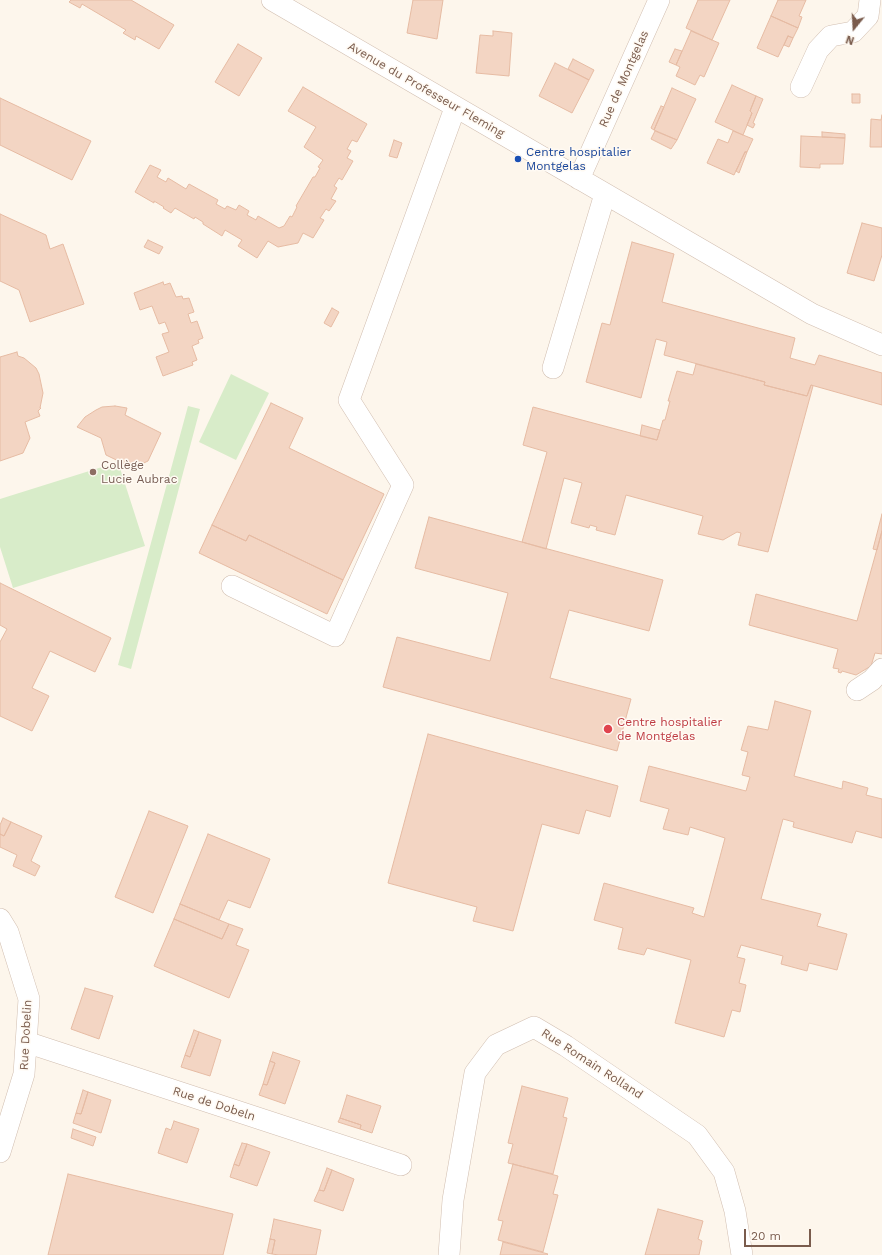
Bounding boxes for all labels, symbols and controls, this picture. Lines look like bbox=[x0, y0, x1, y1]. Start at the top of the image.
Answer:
north arrow bbox=[834, 8, 874, 48]
street label: Rue de Montgelas bbox=[596, 28, 652, 130]
text: N bbox=[844, 32, 856, 47]
street label: Avenue du Professeur Fleming bbox=[345, 39, 507, 141]
place label: Centre hospitalier Montgelas bbox=[526, 145, 631, 173]
marker: Centre hospitalier Montgelas bbox=[513, 154, 523, 164]
place label: Collège Lucie Aubrac bbox=[101, 458, 177, 486]
marker: Collège Lucie Aubrac bbox=[88, 467, 98, 477]
place label: Centre hospitalier de Montgelas bbox=[617, 715, 722, 743]
marker: Centre hospitalier de Montgelas bbox=[602, 723, 614, 735]
street label: Rue Dobelin bbox=[17, 999, 35, 1071]
street label: Rue Romain Rolland bbox=[538, 1026, 646, 1102]
street label: Rue de Dobeln bbox=[171, 1084, 257, 1124]
scale bar bbox=[746, 1221, 813, 1247]
text: 20 m bbox=[751, 1229, 781, 1243]

